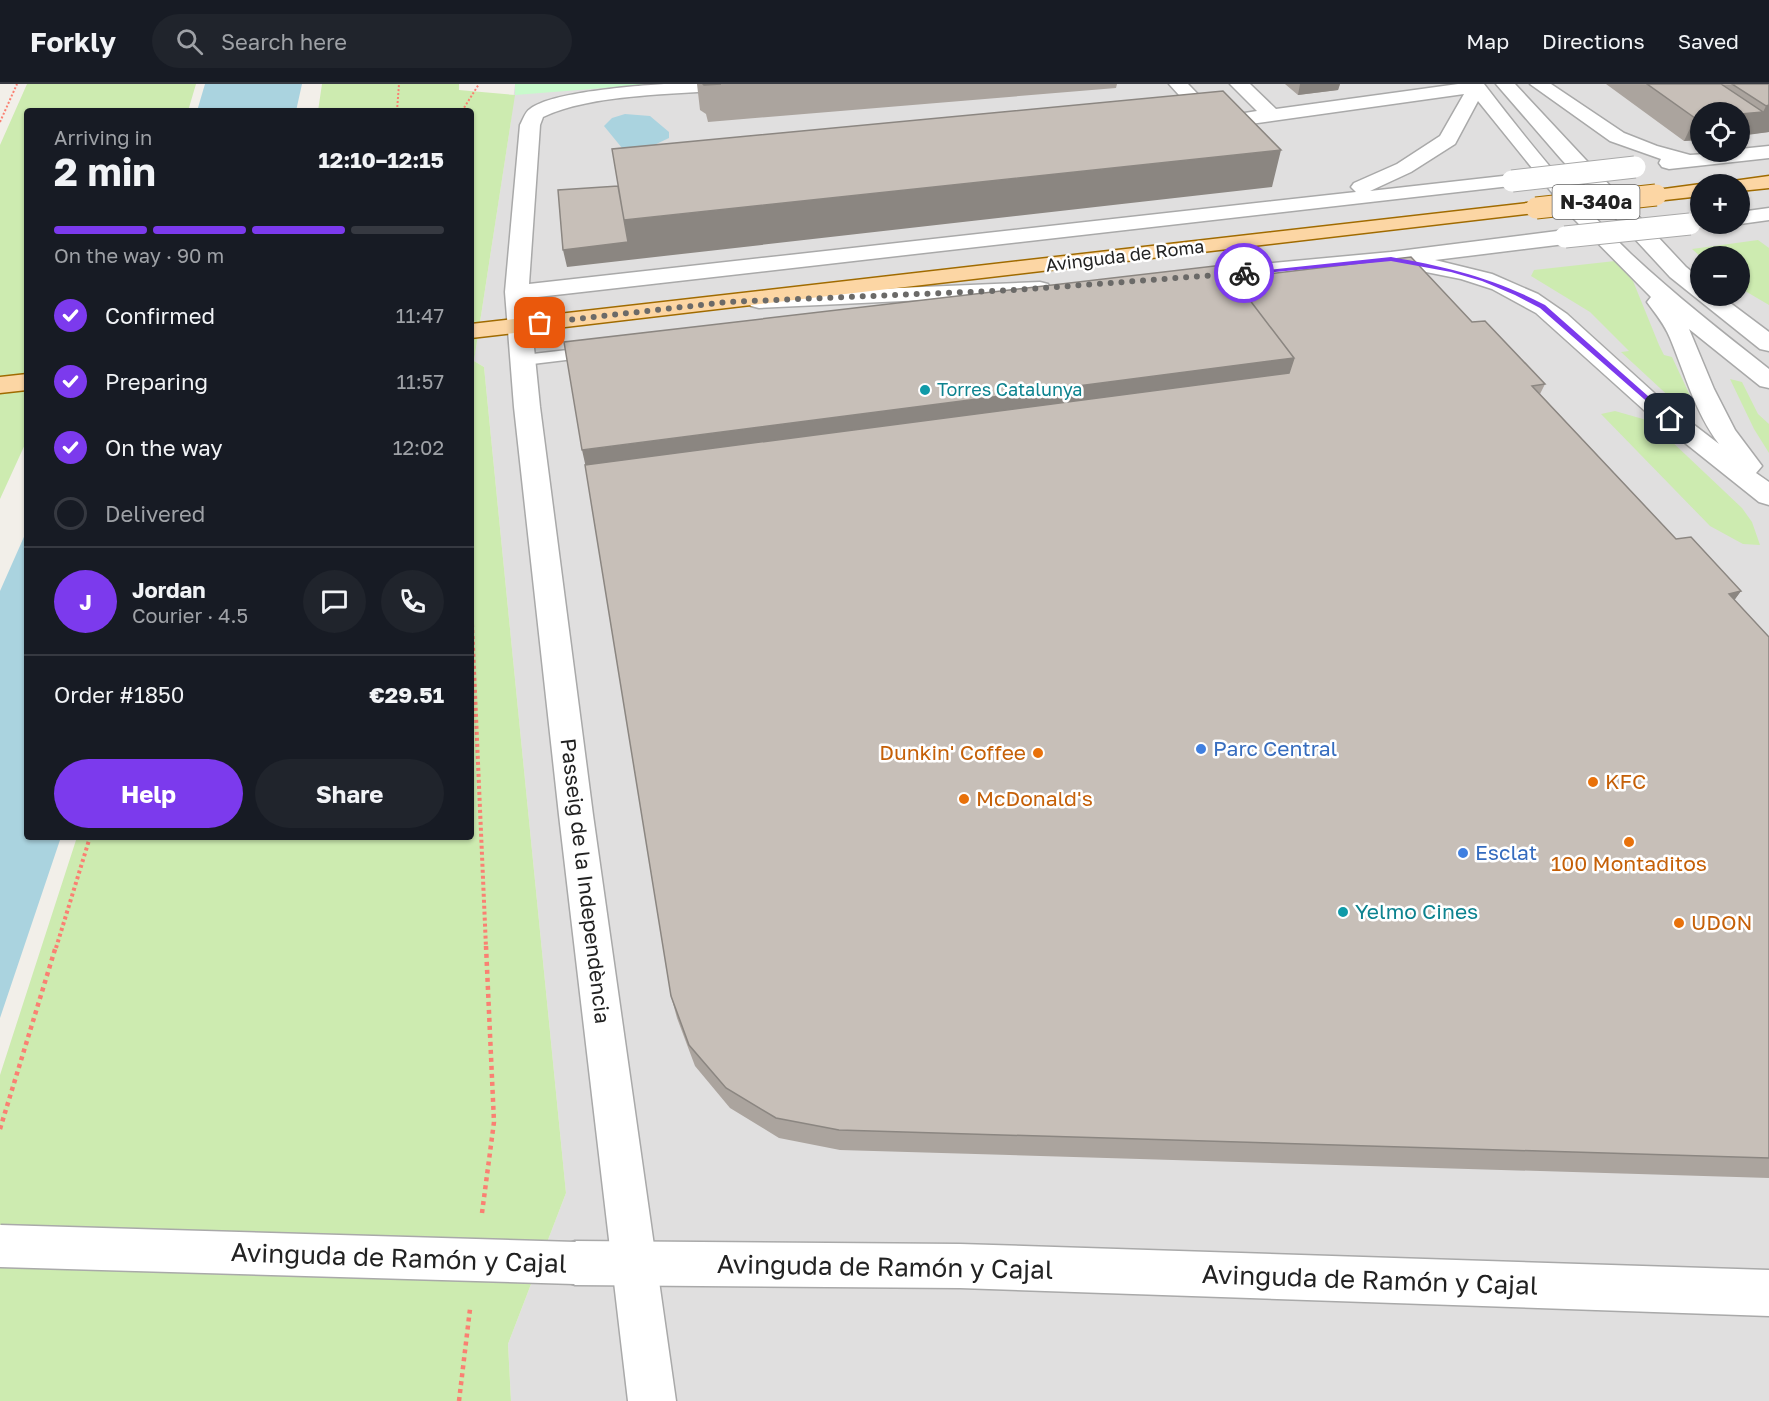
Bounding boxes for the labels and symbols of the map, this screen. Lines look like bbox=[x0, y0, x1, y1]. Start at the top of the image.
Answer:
road number: N-340a bbox=[1552, 185, 1640, 219]
street label: Avinguda de Roma bbox=[1044, 234, 1205, 276]
courier bbox=[1214, 243, 1274, 303]
pin bbox=[514, 297, 565, 348]
place label: Torres Catalunya bbox=[937, 378, 1082, 400]
marker: Torres Catalunya bbox=[918, 383, 932, 397]
pin bbox=[1644, 393, 1695, 444]
place label: Parc Central bbox=[1213, 735, 1337, 761]
street label: Passeig de la Independència bbox=[556, 737, 616, 1025]
place label: Dunkin' Coffee bbox=[879, 739, 1026, 765]
marker: Parc Central bbox=[1194, 742, 1208, 756]
marker: Dunkin' Coffee bbox=[1031, 746, 1045, 760]
place label: KFC bbox=[1605, 768, 1646, 794]
marker: KFC bbox=[1586, 775, 1600, 789]
place label: McDonald's bbox=[976, 785, 1093, 811]
marker: McDonald's bbox=[957, 792, 971, 806]
marker: 100 Montaditos bbox=[1622, 835, 1636, 849]
place label: Esclat bbox=[1475, 839, 1537, 865]
marker: Esclat bbox=[1456, 846, 1470, 860]
place label: 100 Montaditos bbox=[1551, 850, 1707, 876]
place label: Yelmo Cines bbox=[1355, 898, 1478, 924]
marker: Yelmo Cines bbox=[1336, 905, 1350, 919]
place label: UDON bbox=[1691, 909, 1753, 935]
marker: UDON bbox=[1672, 916, 1686, 930]
street label: Avinguda de Ramón y Cajal bbox=[230, 1236, 568, 1279]
street label: Avinguda de Ramón y Cajal bbox=[717, 1248, 1053, 1285]
street label: Avinguda de Ramón y Cajal bbox=[1201, 1258, 1539, 1301]

